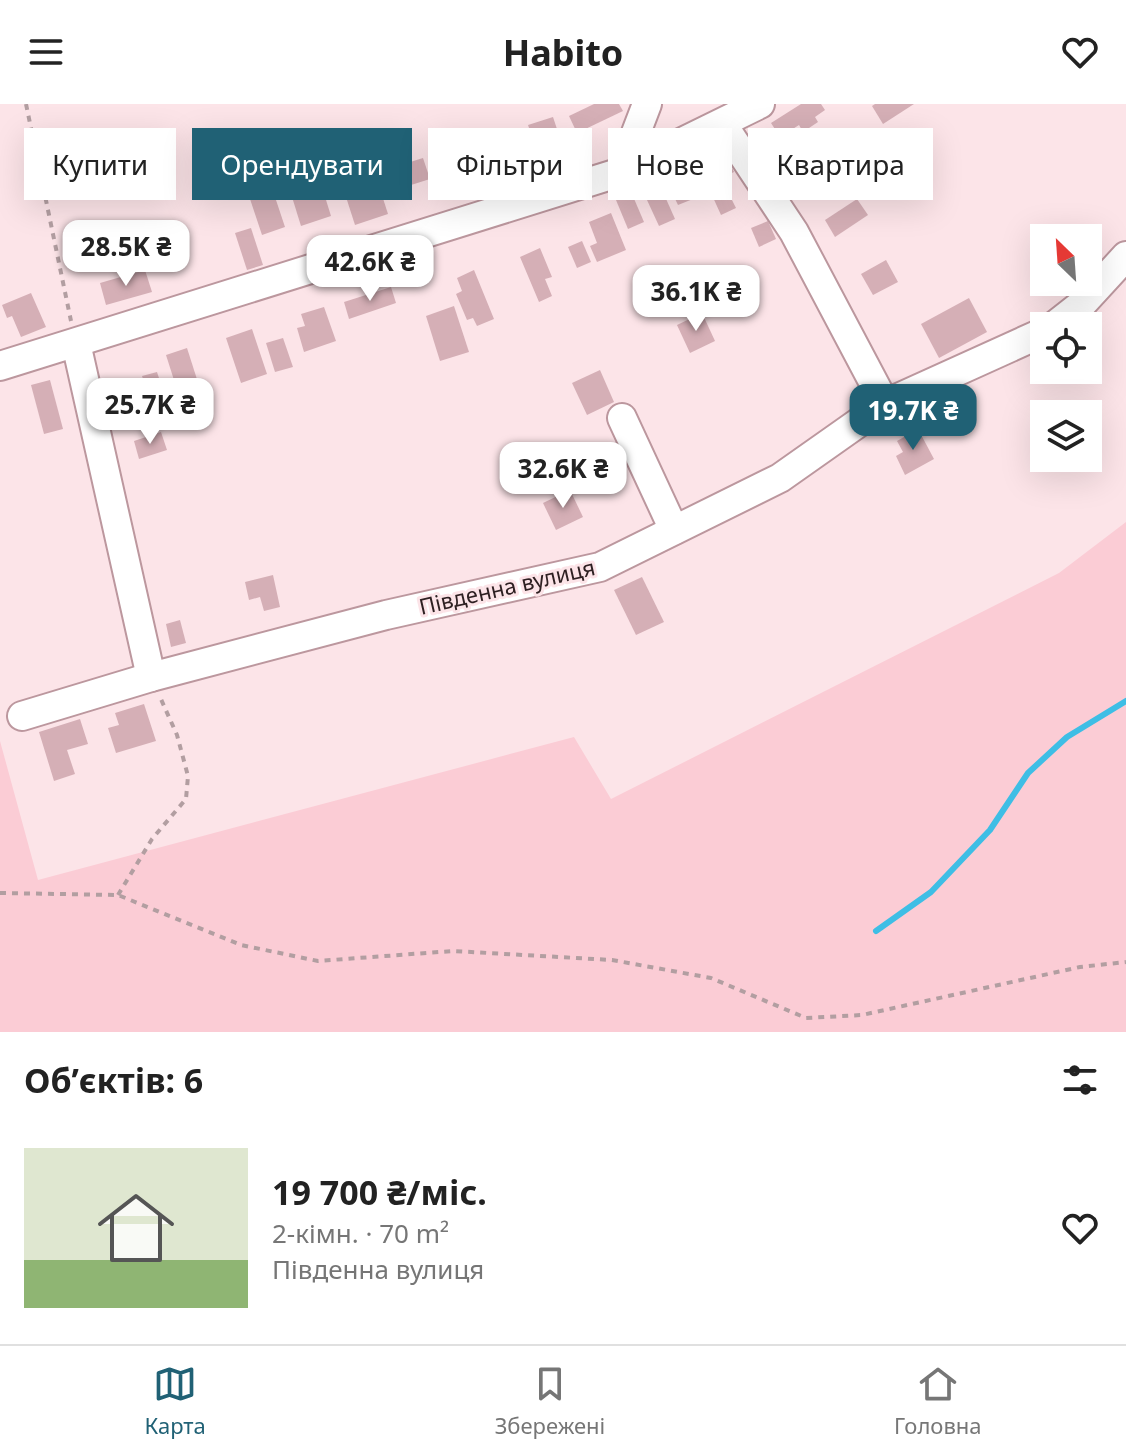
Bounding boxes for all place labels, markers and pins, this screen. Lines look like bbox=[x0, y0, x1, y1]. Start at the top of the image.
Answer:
pin: 28.5K ₴ bbox=[52, 220, 200, 288]
pin: 42.6K ₴ bbox=[296, 235, 444, 303]
pin: 36.1K ₴ bbox=[622, 265, 770, 333]
pin: 25.7K ₴ bbox=[76, 378, 224, 446]
pin: 19.7K ₴ bbox=[839, 384, 987, 452]
pin: 32.6K ₴ bbox=[489, 442, 637, 510]

